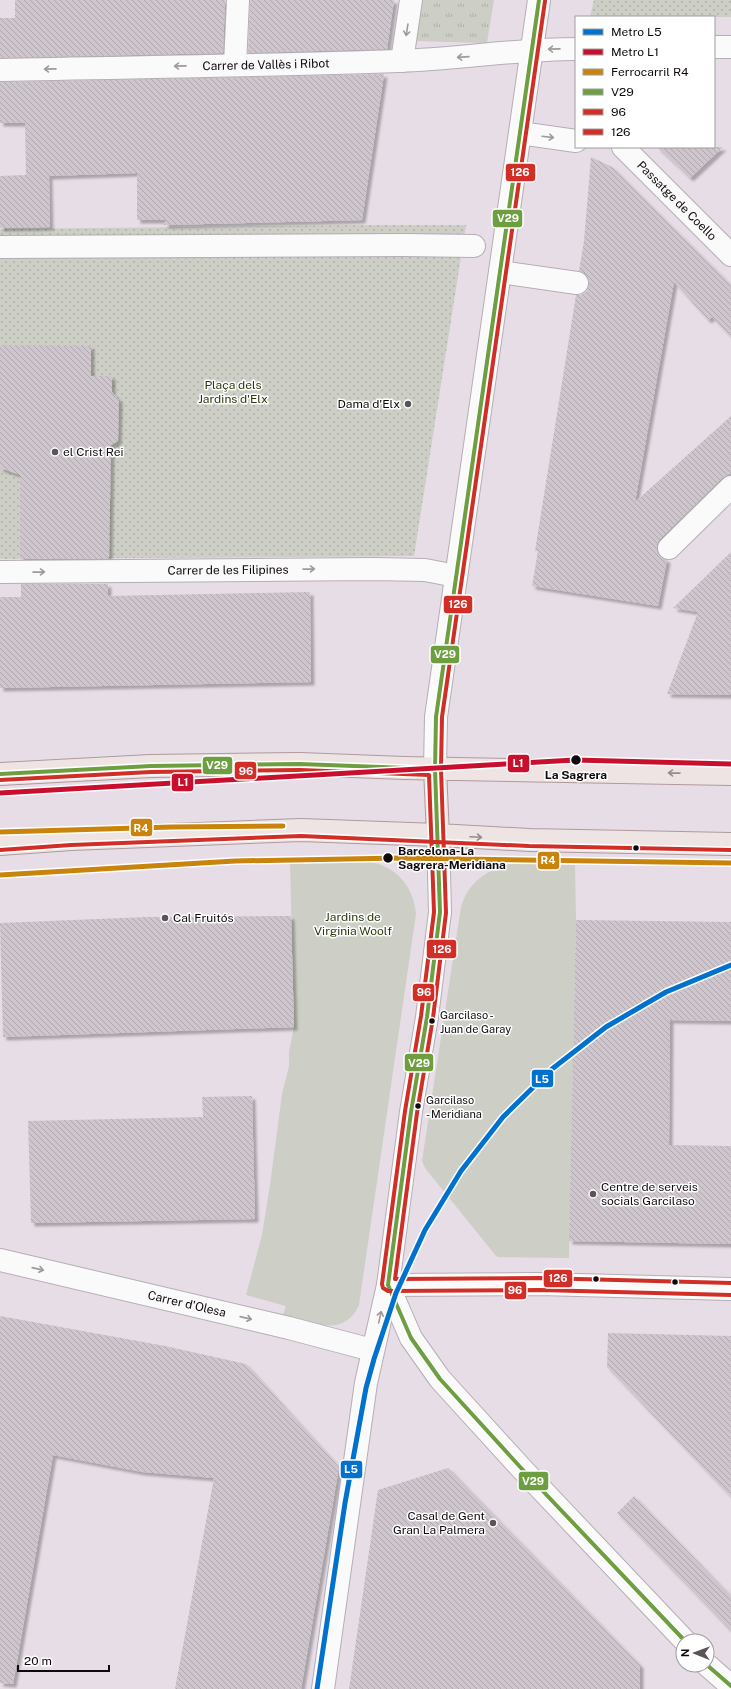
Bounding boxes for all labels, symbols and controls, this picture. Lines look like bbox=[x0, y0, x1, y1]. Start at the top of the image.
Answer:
legend bbox=[575, 16, 715, 148]
one-way arrow bbox=[403, 23, 411, 36]
text: Metro L5 bbox=[611, 25, 662, 39]
one-way arrow bbox=[548, 45, 561, 53]
text: Metro L1 bbox=[611, 45, 659, 59]
one-way arrow bbox=[457, 53, 470, 60]
street label: Carrer de Vallès i Ribot bbox=[202, 56, 330, 73]
one-way arrow bbox=[174, 62, 187, 70]
one-way arrow bbox=[44, 65, 57, 73]
text: Ferrocarril R4 bbox=[611, 65, 689, 79]
text: V29 bbox=[611, 85, 634, 99]
text: 96 bbox=[611, 105, 626, 119]
text: 126 bbox=[611, 125, 631, 139]
one-way arrow bbox=[541, 133, 554, 141]
street label: Passatge de Coello bbox=[634, 158, 720, 244]
line badge: 126 bbox=[505, 163, 536, 182]
text: 126 bbox=[511, 166, 529, 178]
line badge: V29 bbox=[492, 209, 523, 228]
text: V29 bbox=[497, 212, 519, 224]
park label: Plaça dels Jardins d'Elx bbox=[198, 378, 268, 406]
place label: Dama d'Elx bbox=[338, 397, 400, 411]
marker: Dama d'Elx bbox=[403, 399, 413, 409]
place label: el Crist Rei bbox=[63, 445, 124, 459]
marker: el Crist Rei bbox=[50, 447, 60, 457]
street label: Carrer de les Filipines bbox=[167, 563, 289, 578]
one-way arrow bbox=[302, 565, 315, 573]
one-way arrow bbox=[32, 568, 45, 576]
line badge: 126 bbox=[443, 595, 473, 614]
text: 126 bbox=[449, 598, 467, 610]
line badge: V29 bbox=[430, 645, 460, 664]
text: V29 bbox=[434, 648, 456, 660]
marker: La Sagrera bbox=[569, 753, 583, 767]
line badge: L1 bbox=[507, 754, 530, 773]
line badge: V29 bbox=[202, 756, 233, 775]
text: L1 bbox=[512, 757, 524, 769]
text: V29 bbox=[206, 759, 228, 771]
line badge: 96 bbox=[234, 761, 257, 780]
text: 96 bbox=[239, 765, 253, 777]
place label: La Sagrera bbox=[545, 768, 607, 782]
one-way arrow bbox=[668, 769, 681, 777]
line badge: L1 bbox=[171, 773, 194, 792]
text: L1 bbox=[177, 776, 189, 788]
line badge: R4 bbox=[130, 818, 153, 837]
text: R4 bbox=[134, 822, 148, 834]
one-way arrow bbox=[469, 833, 482, 841]
unlabelled marker bbox=[631, 843, 641, 853]
place label: Barcelona-La Sagrera-Meridiana bbox=[398, 844, 506, 872]
marker: Barcelona-La Sagrera-Meridiana bbox=[381, 851, 395, 865]
line badge: R4 bbox=[537, 851, 560, 870]
text: R4 bbox=[541, 854, 555, 866]
park label: Jardins de Virginia Woolf bbox=[314, 910, 392, 938]
place label: Cal Fruitós bbox=[173, 911, 234, 925]
marker: Cal Fruitós bbox=[160, 913, 170, 923]
line badge: 126 bbox=[426, 939, 457, 959]
text: 126 bbox=[433, 943, 451, 955]
line badge: 96 bbox=[412, 983, 435, 1002]
text: 96 bbox=[417, 986, 431, 998]
place label: Garcilaso - Juan de Garay bbox=[440, 1009, 511, 1035]
marker: Garcilaso - Juan de Garay bbox=[427, 1016, 437, 1026]
line badge: V29 bbox=[404, 1053, 434, 1072]
text: V29 bbox=[408, 1057, 430, 1069]
line badge: L5 bbox=[531, 1069, 554, 1088]
text: L5 bbox=[535, 1073, 549, 1085]
place label: Garcilaso - Meridiana bbox=[426, 1094, 482, 1120]
marker: Garcilaso - Meridiana bbox=[413, 1101, 423, 1111]
place label: Centre de serveis socials Garcilaso bbox=[601, 1180, 698, 1208]
marker: Centre de serveis socials Garcilaso bbox=[588, 1189, 598, 1199]
one-way arrow bbox=[31, 1266, 44, 1273]
line badge: 126 bbox=[543, 1269, 573, 1288]
text: 126 bbox=[549, 1272, 567, 1284]
unlabelled marker bbox=[591, 1274, 601, 1284]
unlabelled marker bbox=[670, 1277, 680, 1287]
line badge: 96 bbox=[504, 1281, 527, 1300]
text: 96 bbox=[508, 1284, 522, 1296]
street label: Carrer d'Olesa bbox=[146, 1288, 227, 1320]
one-way arrow bbox=[376, 1311, 384, 1324]
one-way arrow bbox=[240, 1314, 253, 1322]
line badge: L5 bbox=[340, 1460, 363, 1479]
text: L5 bbox=[344, 1463, 358, 1475]
line badge: V29 bbox=[518, 1471, 549, 1491]
text: V29 bbox=[522, 1475, 544, 1487]
place label: Casal de Gent Gran La Palmera bbox=[393, 1509, 485, 1537]
marker: Casal de Gent Gran La Palmera bbox=[488, 1518, 498, 1528]
north arrow bbox=[675, 1633, 715, 1673]
scale bar bbox=[18, 1647, 109, 1673]
text: N bbox=[679, 1648, 691, 1657]
text: 20 m bbox=[24, 1654, 52, 1668]

